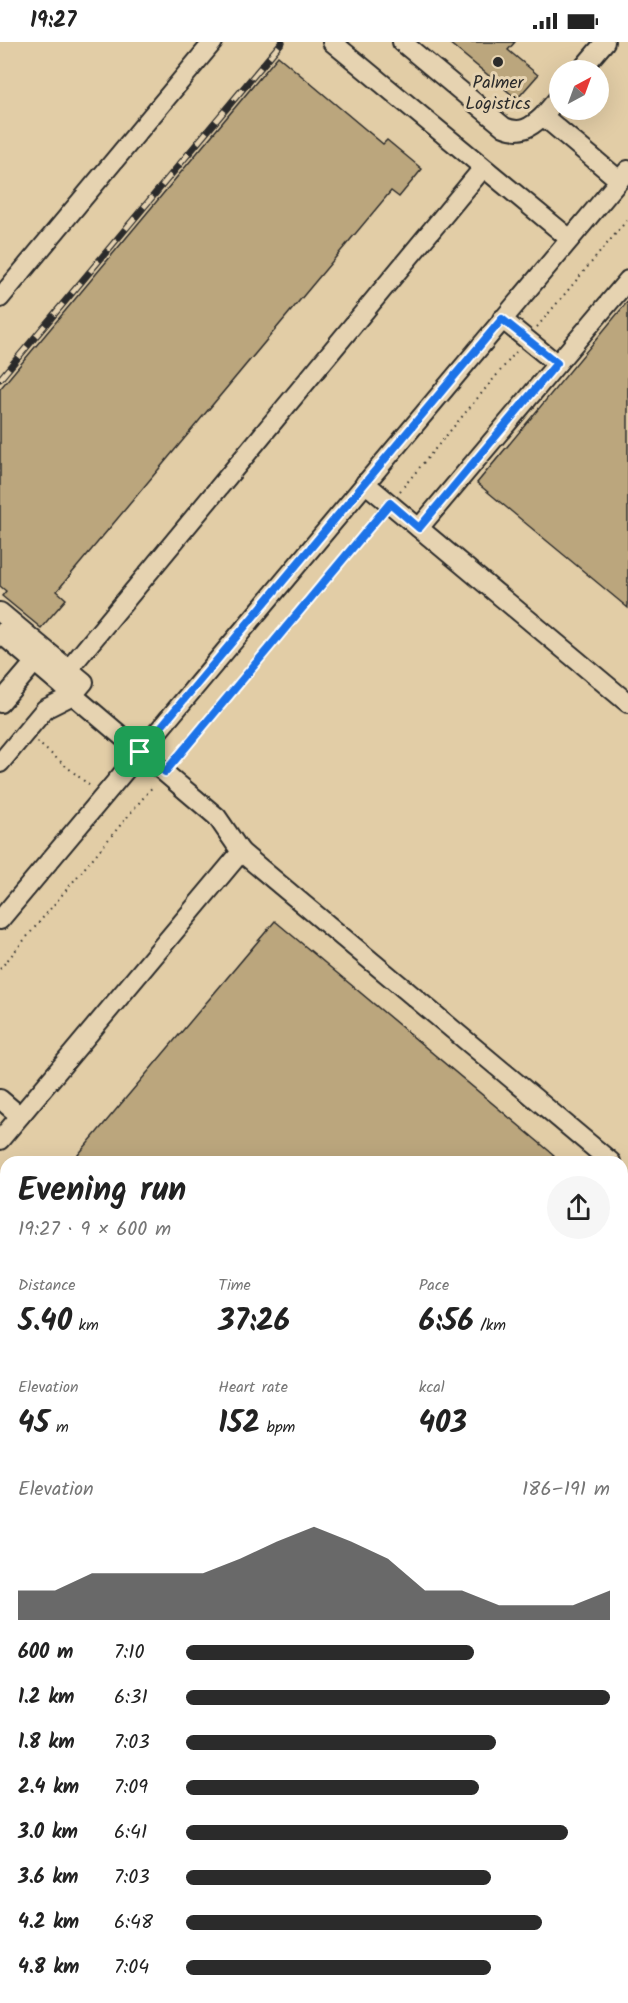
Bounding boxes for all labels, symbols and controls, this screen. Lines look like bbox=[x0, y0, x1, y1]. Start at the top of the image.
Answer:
text: 19:27 bbox=[30, 4, 76, 39]
marker: Palmer Logistics bbox=[491, 55, 505, 69]
north arrow bbox=[549, 60, 609, 120]
map controls bbox=[549, 60, 609, 120]
place label: Palmer Logistics bbox=[465, 69, 531, 119]
pin bbox=[114, 726, 165, 777]
icon: arrive bbox=[123, 735, 156, 768]
text: Evening run bbox=[18, 1165, 186, 1218]
button: share bbox=[547, 1176, 610, 1239]
text: 19:27 · 9 × 600 m bbox=[18, 1214, 171, 1246]
text: Distance bbox=[18, 1273, 76, 1298]
text: Time bbox=[218, 1273, 251, 1298]
text: Pace bbox=[419, 1273, 449, 1298]
text: 5.40 bbox=[18, 1298, 72, 1346]
text: 37:26 bbox=[218, 1298, 290, 1346]
text: 6:56 bbox=[419, 1298, 474, 1346]
text: km bbox=[72, 1313, 99, 1338]
text: /km bbox=[474, 1313, 506, 1338]
text: Elevation bbox=[18, 1375, 79, 1400]
text: Heart rate bbox=[218, 1375, 288, 1400]
text: kcal bbox=[419, 1375, 445, 1400]
text: 45 bbox=[18, 1400, 50, 1448]
text: 152 bbox=[218, 1400, 260, 1448]
text: 403 bbox=[419, 1400, 467, 1448]
text: m bbox=[50, 1415, 69, 1440]
text: bpm bbox=[260, 1415, 295, 1440]
text: Elevation bbox=[18, 1474, 94, 1506]
text: 186–191 m bbox=[522, 1474, 610, 1506]
text: 600 m bbox=[18, 1637, 73, 1669]
text: 7:10 bbox=[114, 1637, 144, 1669]
text: 1.2 km bbox=[18, 1682, 74, 1714]
text: 6:31 bbox=[114, 1682, 148, 1714]
text: 1.8 km bbox=[18, 1727, 75, 1759]
text: 7:03 bbox=[114, 1727, 150, 1759]
text: 2.4 km bbox=[18, 1772, 79, 1804]
text: 7:09 bbox=[114, 1772, 148, 1804]
text: 3.0 km bbox=[18, 1817, 78, 1849]
text: 6:41 bbox=[114, 1817, 147, 1849]
text: 3.6 km bbox=[18, 1862, 78, 1894]
text: 7:03 bbox=[114, 1862, 150, 1894]
text: 4.2 km bbox=[18, 1907, 79, 1939]
text: 6:48 bbox=[114, 1907, 153, 1939]
text: 4.8 km bbox=[18, 1952, 79, 1984]
text: 7:04 bbox=[114, 1952, 149, 1984]

